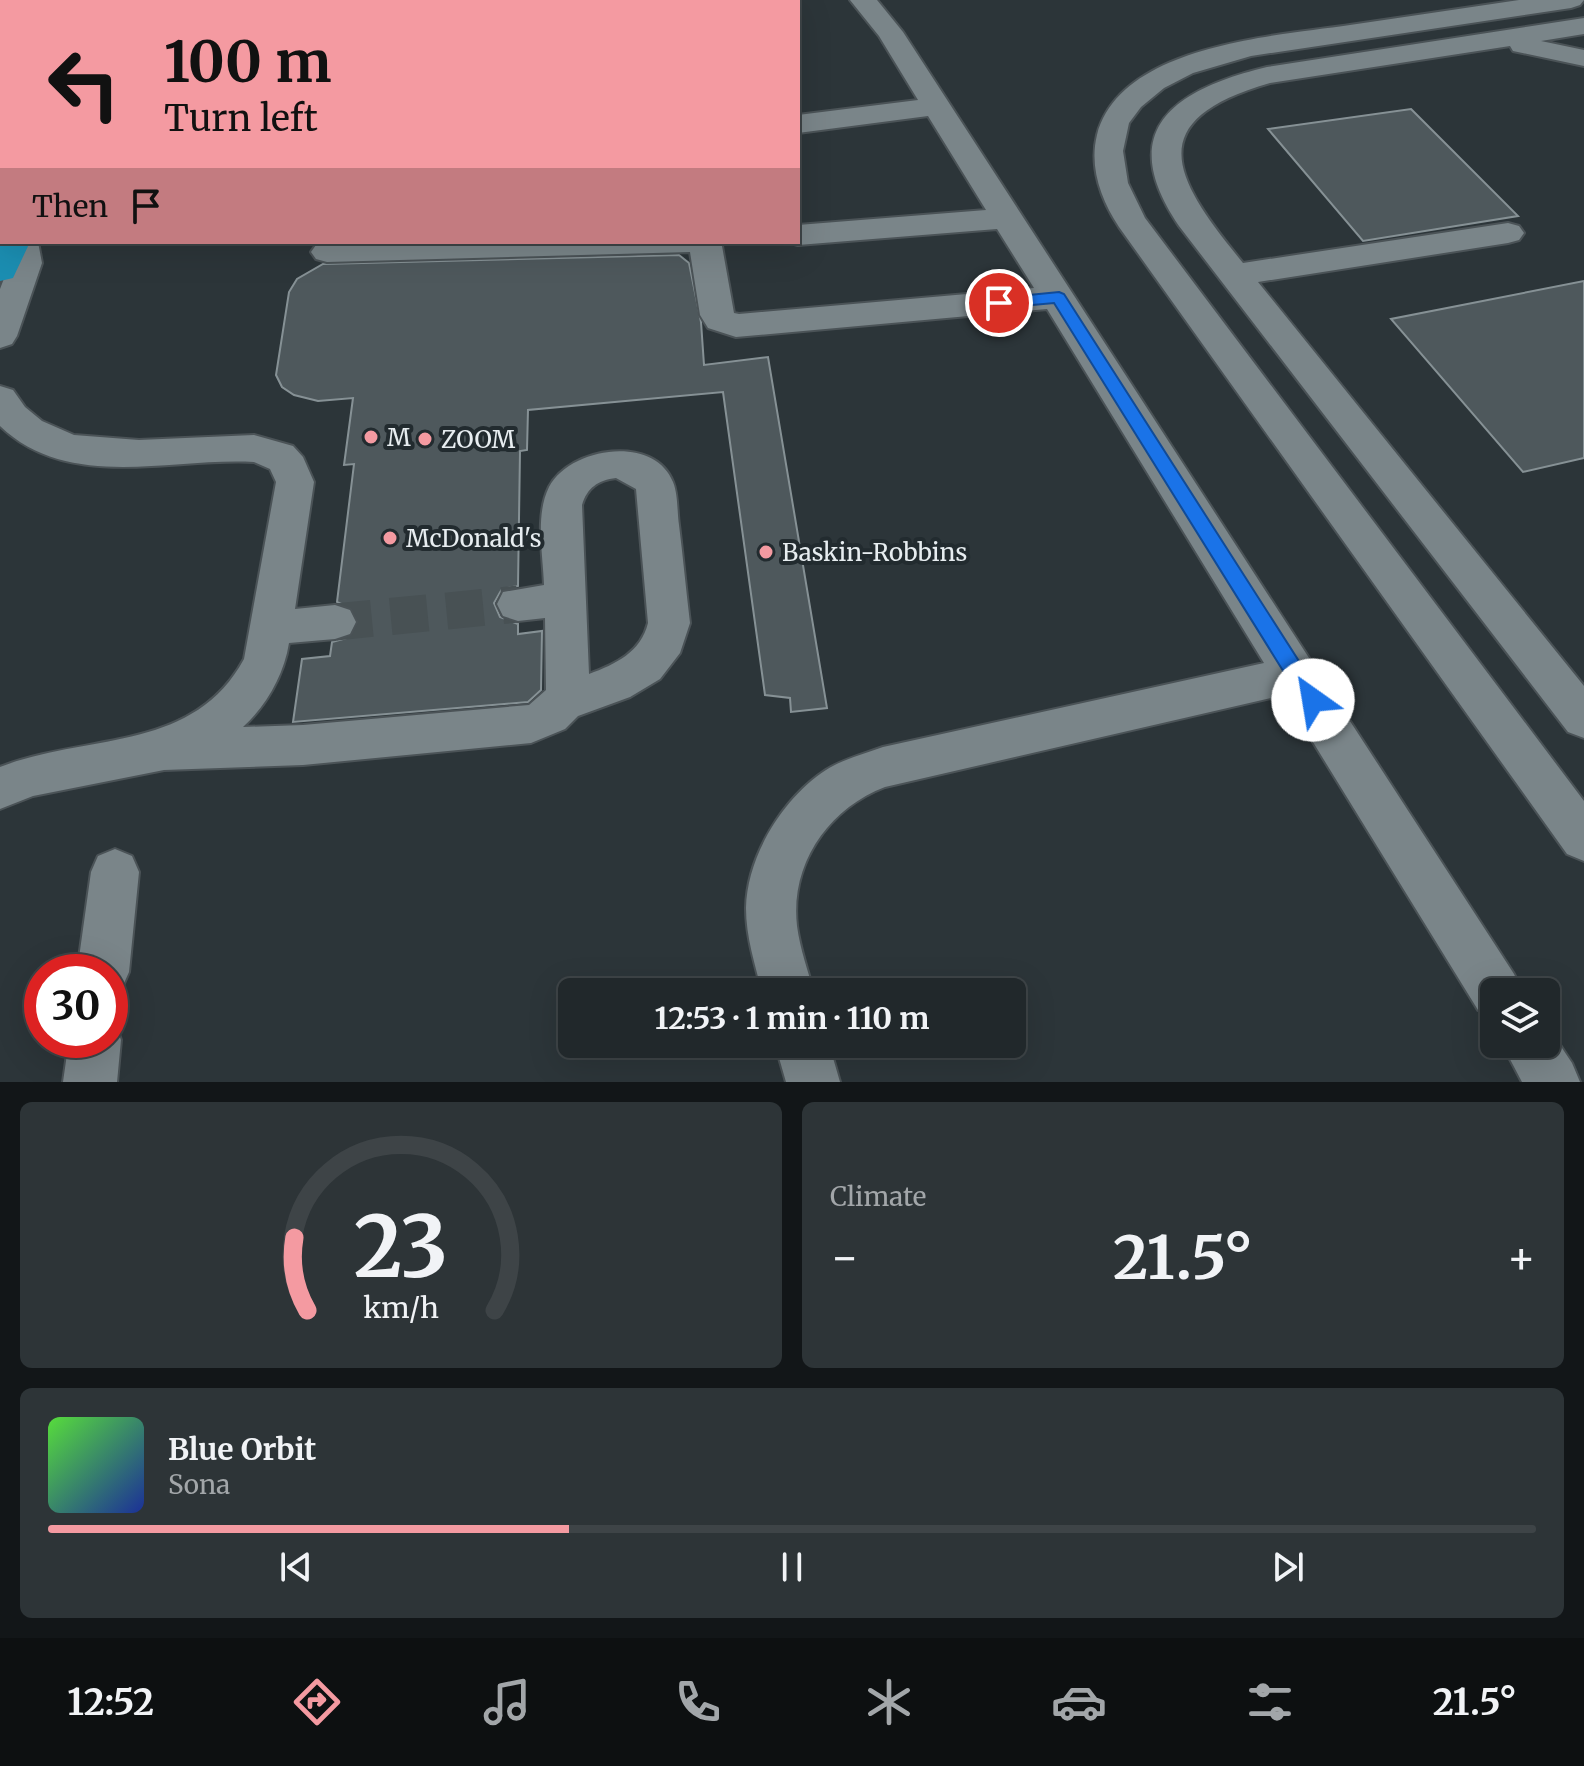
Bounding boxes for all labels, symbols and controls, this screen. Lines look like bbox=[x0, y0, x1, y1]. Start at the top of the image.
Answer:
text: 100 m bbox=[164, 27, 332, 97]
icon: left bbox=[32, 32, 136, 136]
text: Turn left bbox=[164, 96, 318, 141]
icon: arrive bbox=[124, 184, 168, 228]
text: Then bbox=[32, 187, 108, 225]
pin bbox=[965, 269, 1033, 337]
icon: arrive bbox=[977, 281, 1021, 325]
place label: M bbox=[387, 422, 411, 453]
place label: ZOOM bbox=[441, 424, 515, 455]
marker: M bbox=[362, 428, 380, 446]
marker: ZOOM bbox=[416, 430, 434, 448]
place label: McDonald's bbox=[406, 523, 541, 554]
marker: McDonald's bbox=[381, 529, 399, 547]
place label: Baskin-Robbins bbox=[782, 537, 967, 568]
marker: Baskin-Robbins bbox=[757, 543, 775, 561]
position arrow bbox=[1271, 658, 1355, 742]
speed limit sign: 30 bbox=[24, 954, 128, 1058]
map controls bbox=[1480, 978, 1560, 1058]
button: layers bbox=[1480, 978, 1560, 1058]
text: 12:53 · 1 min · 110 m bbox=[655, 999, 929, 1037]
text: Climate bbox=[830, 1180, 926, 1213]
text: 23 bbox=[354, 1195, 448, 1300]
text: 21.5° bbox=[1113, 1220, 1253, 1295]
text: − bbox=[830, 1230, 859, 1285]
text: + bbox=[1507, 1230, 1536, 1285]
text: km/h bbox=[363, 1290, 439, 1326]
text: Blue Orbit bbox=[168, 1430, 316, 1468]
text: Sona bbox=[168, 1468, 230, 1501]
icon: previous bbox=[274, 1545, 318, 1589]
icon: pause bbox=[770, 1545, 814, 1589]
icon: next bbox=[1266, 1545, 1310, 1589]
icon: directions bbox=[289, 1674, 345, 1730]
icon: music bbox=[479, 1674, 535, 1730]
icon: phone bbox=[670, 1674, 726, 1730]
icon: climate bbox=[861, 1674, 917, 1730]
icon: car bbox=[1051, 1674, 1107, 1730]
icon: filters bbox=[1242, 1674, 1298, 1730]
text: 12:52 bbox=[67, 1680, 154, 1725]
text: 21.5° bbox=[1433, 1680, 1517, 1725]

